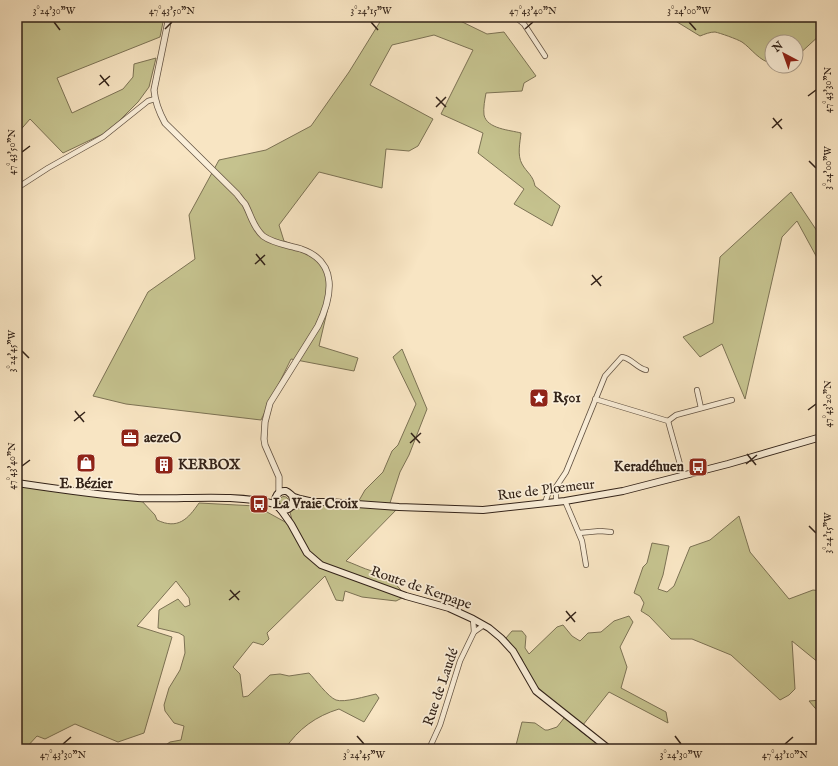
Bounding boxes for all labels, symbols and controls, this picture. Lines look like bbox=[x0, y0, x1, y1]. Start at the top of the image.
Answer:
text: 3°24'30"W bbox=[33, 5, 76, 18]
text: 47°43'50"N bbox=[149, 5, 195, 18]
text: 3°24'15"W bbox=[350, 5, 392, 18]
text: 47°43'40"N bbox=[509, 5, 557, 18]
text: 3°24'00"W bbox=[667, 5, 711, 18]
north arrow bbox=[764, 34, 804, 74]
text: N bbox=[769, 38, 787, 56]
text: 47°43'30"N bbox=[822, 67, 835, 113]
text: 47°43'50"N bbox=[6, 129, 19, 175]
text: 3°24'00"W bbox=[822, 146, 835, 190]
text: 3°24'45"W bbox=[6, 329, 19, 372]
text: 47°43'20"N bbox=[822, 380, 835, 428]
place icon: R501 bbox=[528, 387, 550, 409]
place label: R501 bbox=[553, 389, 581, 407]
office icon: aezeO bbox=[119, 427, 141, 449]
place label: aezeO bbox=[144, 429, 181, 447]
text: 47°43'40"N bbox=[6, 442, 19, 490]
shop icon: E. Bézier bbox=[75, 452, 97, 474]
building icon: KERBOX bbox=[153, 454, 175, 476]
place label: KERBOX bbox=[178, 456, 241, 474]
bus stop icon: Keradéhuen bbox=[687, 456, 709, 478]
place label: Keradéhuen bbox=[614, 458, 685, 476]
place label: E. Bézier bbox=[59, 475, 113, 493]
street label: Rue de Plœmeur bbox=[496, 475, 596, 505]
bus stop icon: La Vraie Croix bbox=[248, 493, 270, 515]
place label: La Vraie Croix bbox=[273, 495, 358, 513]
text: 3°24'15"W bbox=[822, 512, 835, 554]
street label: Route de Kerpape bbox=[368, 562, 475, 614]
street label: Rue de Laudé bbox=[419, 645, 463, 728]
text: 47°43'30"N bbox=[40, 749, 86, 762]
text: 3°24'45"W bbox=[343, 749, 386, 762]
text: 3°24'30"W bbox=[660, 749, 703, 762]
text: 47°43'10"N bbox=[762, 749, 808, 762]

